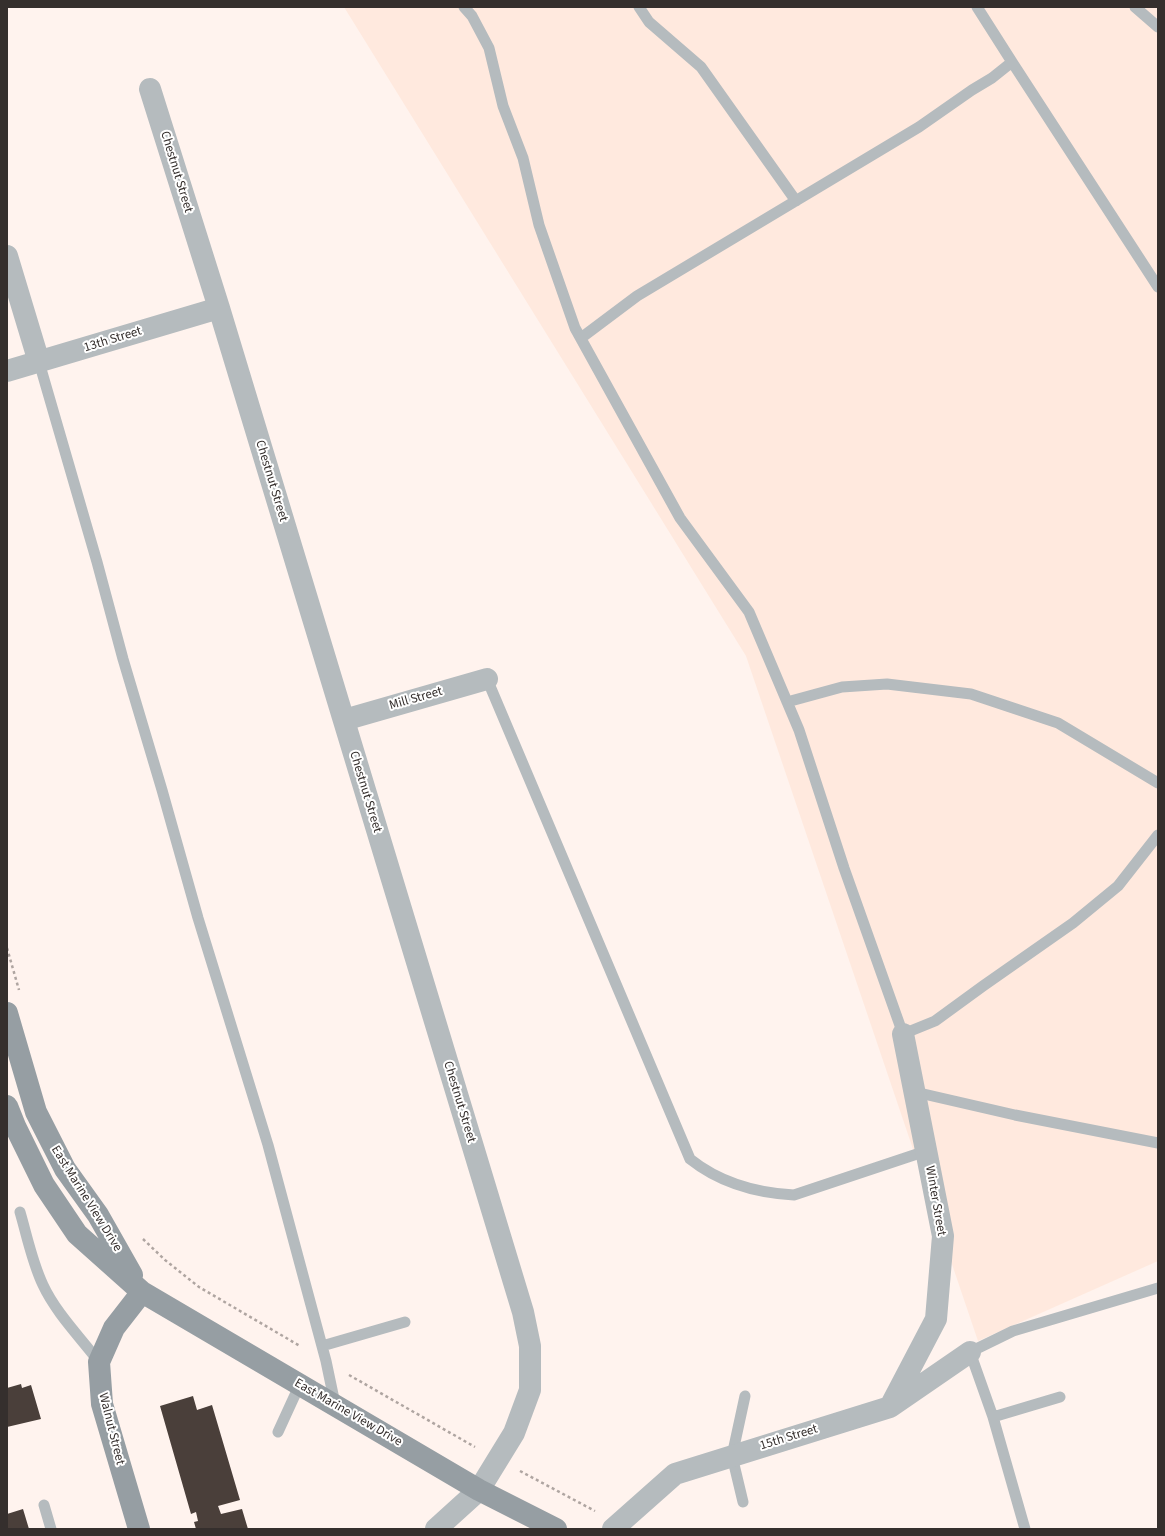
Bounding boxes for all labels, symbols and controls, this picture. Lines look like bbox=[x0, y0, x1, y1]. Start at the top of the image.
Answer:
street label: Chestnut Street bbox=[156, 129, 196, 215]
street label: 13th Street bbox=[82, 324, 144, 356]
street label: Chestnut Street bbox=[251, 438, 291, 524]
street label: Mill Street bbox=[388, 684, 444, 714]
street label: Chestnut Street bbox=[345, 749, 385, 835]
street label: Chestnut Street bbox=[439, 1059, 479, 1145]
street label: East Marine View Drive bbox=[47, 1143, 125, 1255]
street label: Winter Street bbox=[921, 1165, 949, 1237]
street label: East Marine View Drive bbox=[291, 1376, 405, 1450]
street label: Walnut Street bbox=[95, 1391, 127, 1467]
street label: 15th Street bbox=[758, 1422, 820, 1454]

